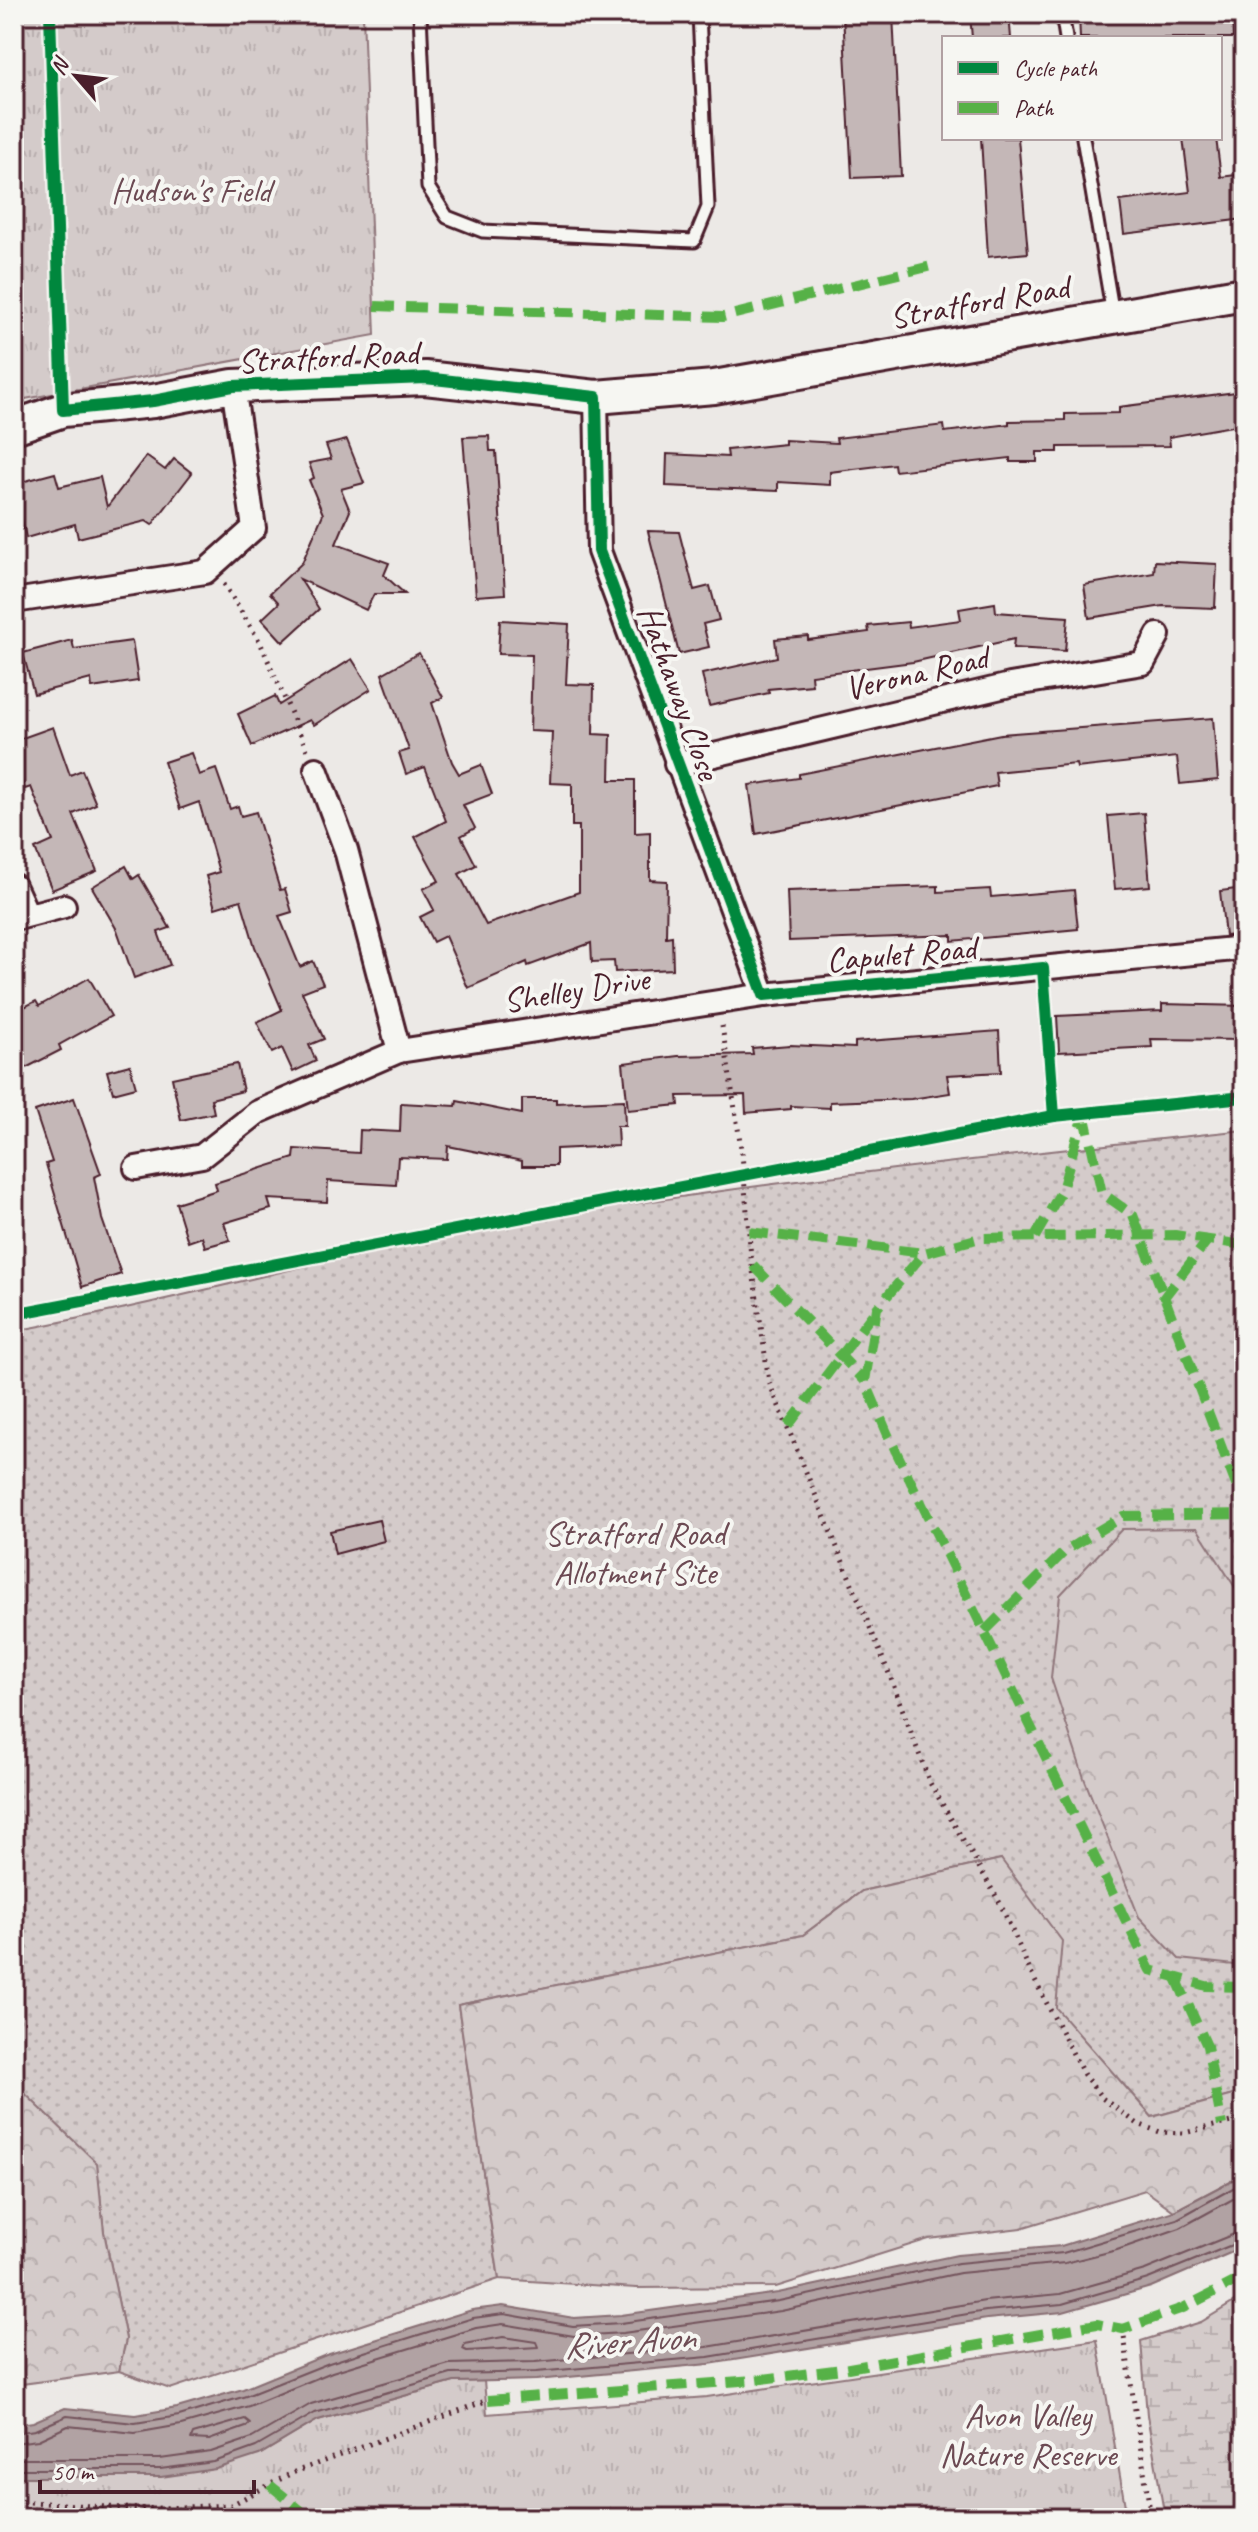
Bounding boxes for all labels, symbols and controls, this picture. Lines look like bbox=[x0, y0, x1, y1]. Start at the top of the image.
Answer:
north arrow bbox=[36, 36, 116, 116]
legend bbox=[942, 36, 1222, 140]
text: N bbox=[44, 52, 76, 80]
text: Cycle path bbox=[1014, 53, 1098, 83]
text: Path bbox=[1014, 93, 1055, 123]
park label: Hudson's Field bbox=[111, 169, 276, 212]
street label: Stratford Road bbox=[886, 264, 1076, 338]
street label: Stratford Road bbox=[237, 330, 424, 383]
street label: Hathaway Close bbox=[628, 599, 732, 787]
street label: Verona Road bbox=[840, 634, 996, 710]
street label: Capulet Road bbox=[825, 925, 982, 981]
street label: Shelley Drive bbox=[500, 956, 655, 1022]
park label: Stratford Road Allotment Site bbox=[545, 1512, 730, 1594]
water label: River Avon bbox=[562, 2313, 699, 2368]
park label: Avon Valley Nature Reserve bbox=[940, 2394, 1118, 2476]
scale bar bbox=[40, 2444, 254, 2494]
text: 50 m bbox=[52, 2457, 95, 2487]

